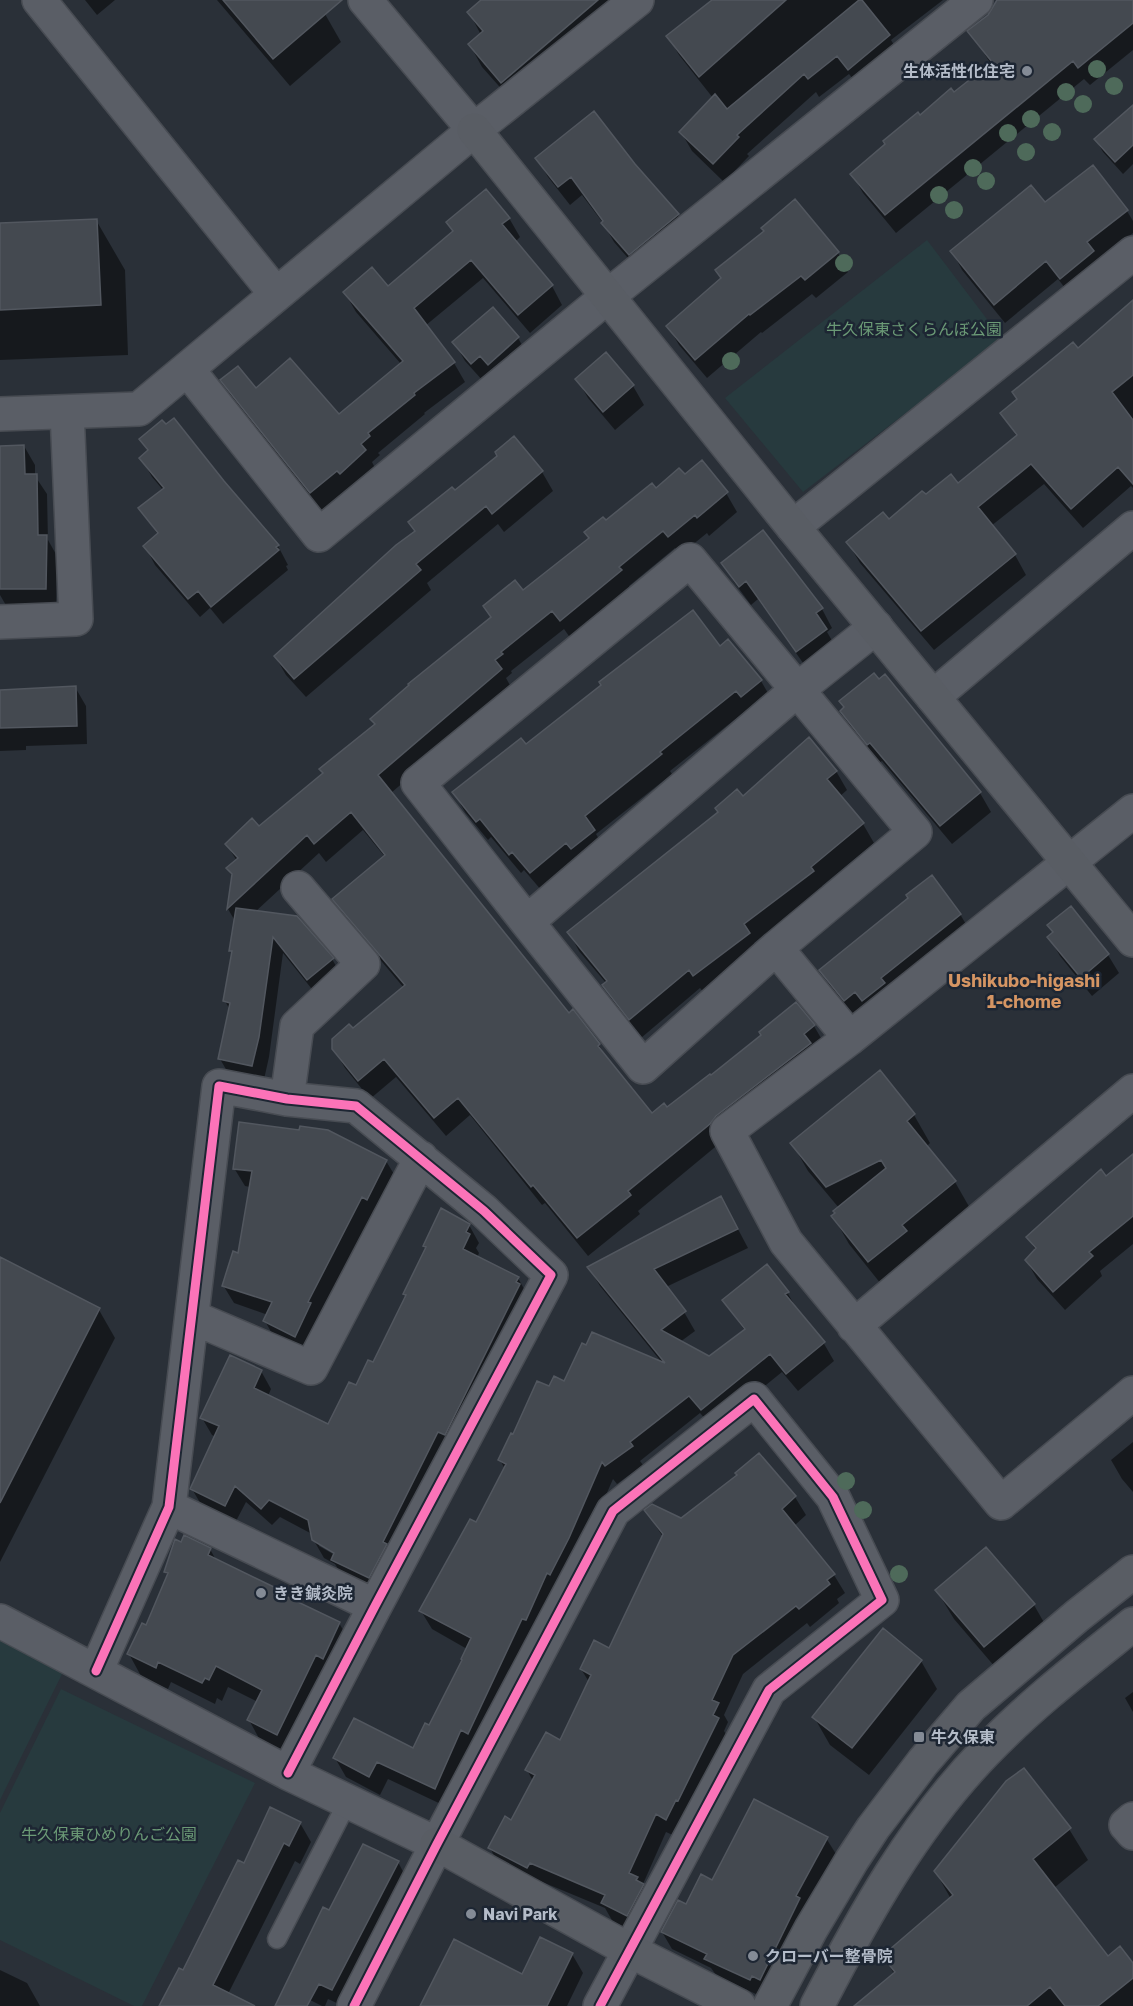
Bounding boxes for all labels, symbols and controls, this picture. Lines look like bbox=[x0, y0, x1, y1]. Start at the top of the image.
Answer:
place label: 生体活性化住宅 bbox=[903, 61, 1015, 81]
marker: 生体活性化住宅 bbox=[1020, 64, 1034, 78]
park label: 牛久保東さくらんぼ公園 bbox=[826, 319, 1002, 339]
district label: Ushikubo-higashi 1-chome bbox=[948, 969, 1100, 1012]
place label: きき鍼灸院 bbox=[273, 1583, 353, 1603]
marker: きき鍼灸院 bbox=[254, 1586, 268, 1600]
place label: 牛久保東 bbox=[931, 1727, 995, 1747]
marker: 牛久保東 bbox=[912, 1730, 926, 1744]
park label: 牛久保東ひめりんご公園 bbox=[21, 1824, 197, 1844]
place label: Navi Park bbox=[483, 1904, 558, 1924]
marker: Navi Park bbox=[464, 1907, 478, 1921]
place label: クローバー整骨院 bbox=[765, 1946, 893, 1966]
marker: クローバー整骨院 bbox=[746, 1949, 760, 1963]

